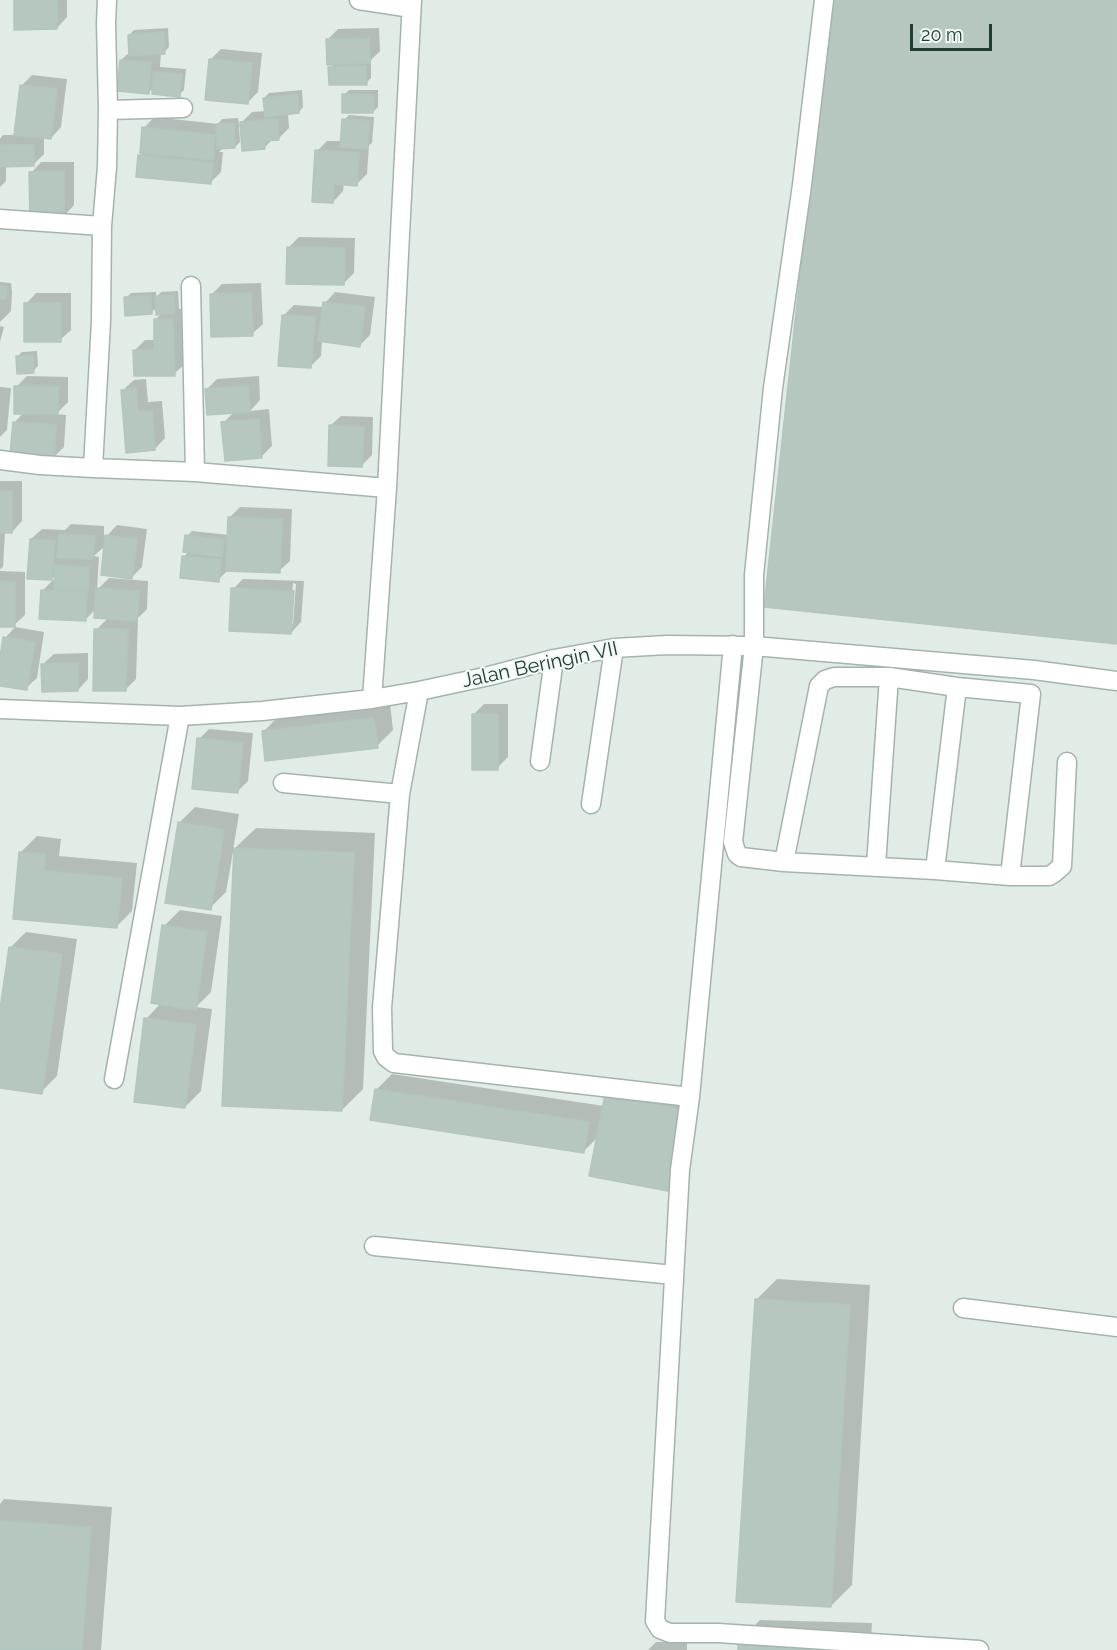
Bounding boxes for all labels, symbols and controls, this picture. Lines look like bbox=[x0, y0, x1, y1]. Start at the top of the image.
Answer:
scale bar bbox=[913, 12, 996, 50]
text: 20 m bbox=[921, 24, 963, 45]
street label: Jalan Beringin VII bbox=[460, 637, 620, 693]

